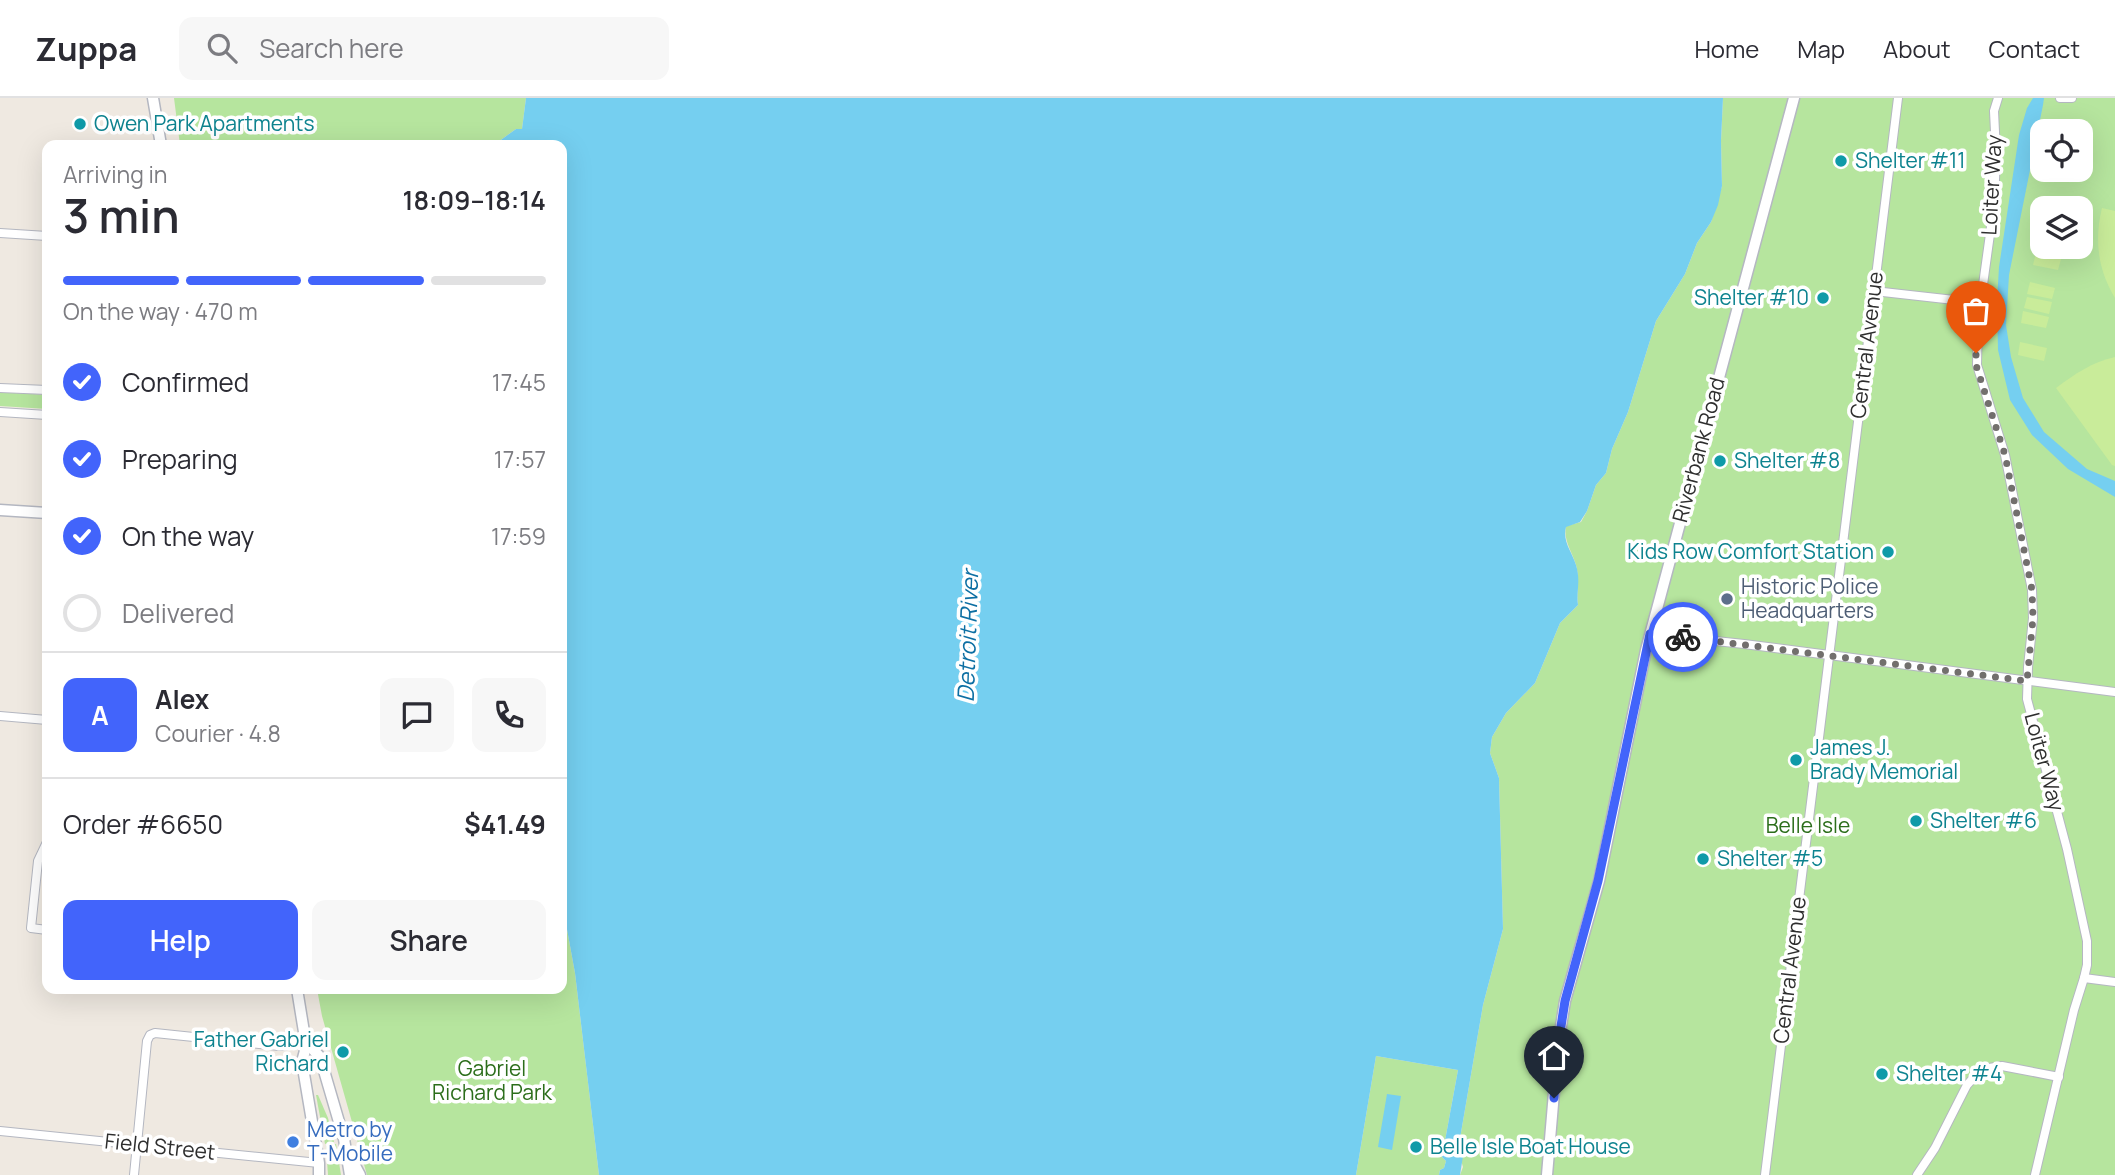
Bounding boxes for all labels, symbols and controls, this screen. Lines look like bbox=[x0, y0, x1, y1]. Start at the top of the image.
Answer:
search box bbox=[179, 17, 669, 80]
text: Zuppa bbox=[35, 26, 137, 71]
icon: search bbox=[203, 29, 241, 67]
text: Search here bbox=[259, 30, 404, 66]
text: Home bbox=[1694, 32, 1759, 65]
text: Map bbox=[1797, 32, 1845, 65]
text: About bbox=[1883, 32, 1951, 65]
text: Contact bbox=[1989, 32, 2080, 65]
place label: Owen Park Apartments bbox=[94, 109, 315, 137]
marker: Owen Park Apartments bbox=[72, 116, 88, 132]
map controls bbox=[2030, 119, 2093, 259]
button: locate bbox=[2030, 119, 2093, 182]
street label: Loiter Way bbox=[1974, 134, 2008, 236]
place label: Shelter #11 bbox=[1855, 146, 1965, 174]
marker: Shelter #11 bbox=[1833, 153, 1849, 169]
text: Arriving in bbox=[63, 158, 168, 190]
text: 18:09–18:14 bbox=[402, 182, 546, 218]
text: 3 min bbox=[63, 184, 180, 247]
button: layers bbox=[2030, 196, 2093, 259]
street label: Central Avenue bbox=[1843, 270, 1889, 420]
pin bbox=[1946, 281, 2006, 353]
place label: Shelter #10 bbox=[1694, 283, 1809, 311]
marker: Shelter #10 bbox=[1815, 290, 1831, 306]
icon: bag bbox=[1957, 292, 1995, 330]
text: On the way · 470 m bbox=[63, 295, 258, 327]
icon: check bbox=[63, 363, 101, 401]
text: Confirmed bbox=[122, 364, 249, 400]
text: 17:45 bbox=[492, 366, 546, 398]
street label: Riverbank Road bbox=[1665, 374, 1731, 525]
icon: check bbox=[63, 440, 101, 478]
text: Preparing bbox=[122, 441, 238, 477]
text: 17:57 bbox=[494, 443, 546, 475]
place label: Shelter #8 bbox=[1734, 446, 1840, 474]
marker: Shelter #8 bbox=[1712, 453, 1728, 469]
icon: check bbox=[63, 517, 101, 555]
text: On the way bbox=[122, 518, 254, 554]
text: 17:59 bbox=[491, 520, 546, 552]
place label: Kids Row Comfort Station bbox=[1627, 537, 1874, 565]
marker: Kids Row Comfort Station bbox=[1880, 544, 1896, 560]
water label: Detroit River bbox=[949, 567, 985, 702]
place label: Historic Police Headquarters bbox=[1741, 572, 1878, 624]
marker: Historic Police Headquarters bbox=[1719, 591, 1735, 607]
text: Delivered bbox=[122, 595, 234, 631]
courier bbox=[1648, 602, 1718, 672]
icon: bike bbox=[1664, 618, 1702, 656]
button: chat bbox=[380, 678, 454, 752]
button: phone bbox=[472, 678, 546, 752]
text: Alex bbox=[155, 681, 209, 717]
text: A bbox=[91, 697, 109, 733]
street label: Loiter Way bbox=[2018, 709, 2072, 814]
text: Courier · 4.8 bbox=[155, 717, 281, 749]
place label: James J. Brady Memorial bbox=[1810, 733, 1958, 785]
marker: James J. Brady Memorial bbox=[1788, 752, 1804, 768]
text: Order #6650 bbox=[63, 806, 223, 842]
text: $41.49 bbox=[464, 806, 546, 842]
place label: Shelter #6 bbox=[1930, 806, 2037, 834]
park label: Belle Isle bbox=[1766, 811, 1850, 839]
marker: Shelter #6 bbox=[1908, 813, 1924, 829]
place label: Shelter #5 bbox=[1717, 844, 1823, 872]
marker: Shelter #5 bbox=[1695, 851, 1711, 867]
street label: Central Avenue bbox=[1766, 895, 1812, 1045]
button: Help bbox=[63, 900, 298, 980]
button: Share bbox=[312, 900, 546, 980]
place label: Father Gabriel Richard bbox=[194, 1025, 329, 1077]
pin bbox=[1524, 1026, 1584, 1098]
icon: home bbox=[1535, 1037, 1573, 1075]
marker: Father Gabriel Richard bbox=[335, 1044, 351, 1060]
park label: Gabriel Richard Park bbox=[432, 1054, 552, 1106]
place label: Shelter #4 bbox=[1896, 1059, 2002, 1087]
marker: Shelter #4 bbox=[1874, 1066, 1890, 1082]
place label: Metro by T-Mobile bbox=[307, 1115, 393, 1167]
street label: Field Street bbox=[103, 1126, 217, 1166]
place label: Belle Isle Boat House bbox=[1430, 1132, 1631, 1160]
marker: Metro by T-Mobile bbox=[285, 1134, 301, 1150]
marker: Belle Isle Boat House bbox=[1408, 1139, 1424, 1155]

